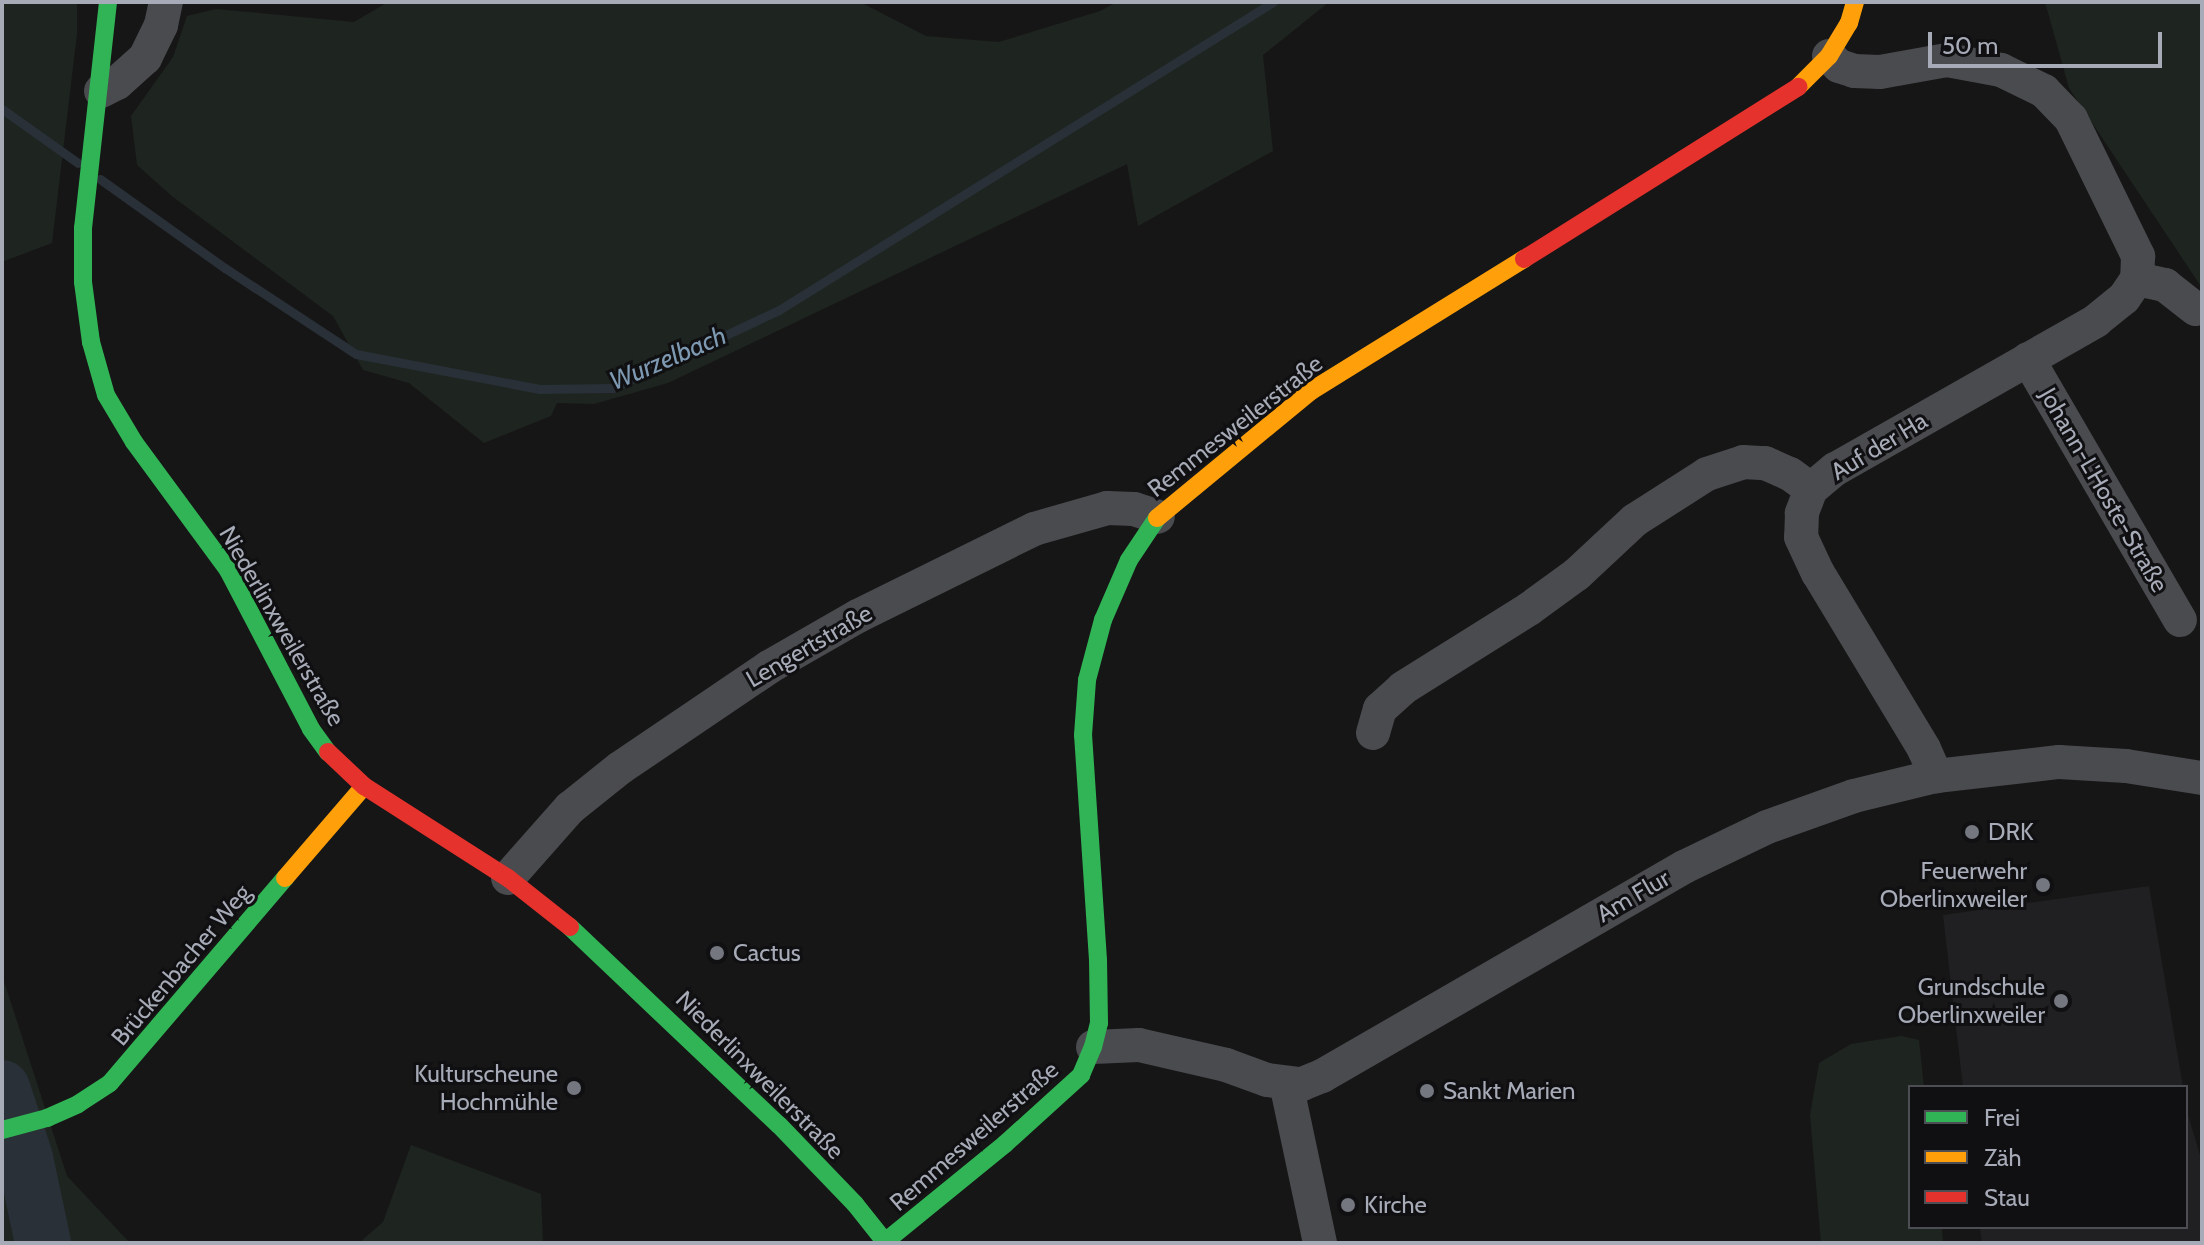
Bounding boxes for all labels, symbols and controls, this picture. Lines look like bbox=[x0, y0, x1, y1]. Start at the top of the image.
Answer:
scale bar bbox=[1932, 16, 2166, 66]
text: 50 m bbox=[1942, 31, 1998, 60]
water label: Wurzelbach bbox=[605, 320, 731, 398]
street label: Remmesweilerstraße bbox=[1142, 349, 1328, 503]
street label: Johann-L'Hoste-Straße bbox=[2034, 383, 2174, 597]
street label: Auf der Ha bbox=[1826, 406, 1932, 486]
street label: Niederlinxweilerstraße bbox=[213, 521, 351, 731]
street label: Lengertstraße bbox=[741, 598, 877, 694]
place label: DRK bbox=[1988, 818, 2034, 846]
marker: DRK bbox=[1963, 823, 1981, 841]
place label: Feuerwehr Oberlinxweiler bbox=[1880, 857, 2027, 913]
street label: Am Flur bbox=[1591, 864, 1675, 928]
marker: Feuerwehr Oberlinxweiler bbox=[2034, 876, 2052, 894]
street label: Brückenbacher Weg bbox=[105, 879, 257, 1051]
place label: Cactus bbox=[733, 939, 801, 967]
marker: Cactus bbox=[708, 944, 726, 962]
place label: Grundschule Oberlinxweiler bbox=[1898, 973, 2045, 1029]
street label: Niederlinxweilerstraße bbox=[670, 985, 850, 1165]
marker: Grundschule Oberlinxweiler bbox=[2052, 992, 2070, 1010]
street label: Remmesweilerstraße bbox=[884, 1055, 1064, 1217]
place label: Kulturscheune Hochmühle bbox=[414, 1060, 558, 1116]
place label: Sankt Marien bbox=[1443, 1077, 1575, 1105]
marker: Kulturscheune Hochmühle bbox=[565, 1079, 583, 1097]
marker: Sankt Marien bbox=[1418, 1082, 1436, 1100]
legend bbox=[1908, 1085, 2188, 1229]
text: Frei bbox=[1984, 1103, 2020, 1132]
text: Zäh bbox=[1984, 1143, 2021, 1172]
text: Stau bbox=[1984, 1183, 2030, 1212]
place label: Kirche bbox=[1364, 1191, 1427, 1219]
marker: Kirche bbox=[1339, 1196, 1357, 1214]

